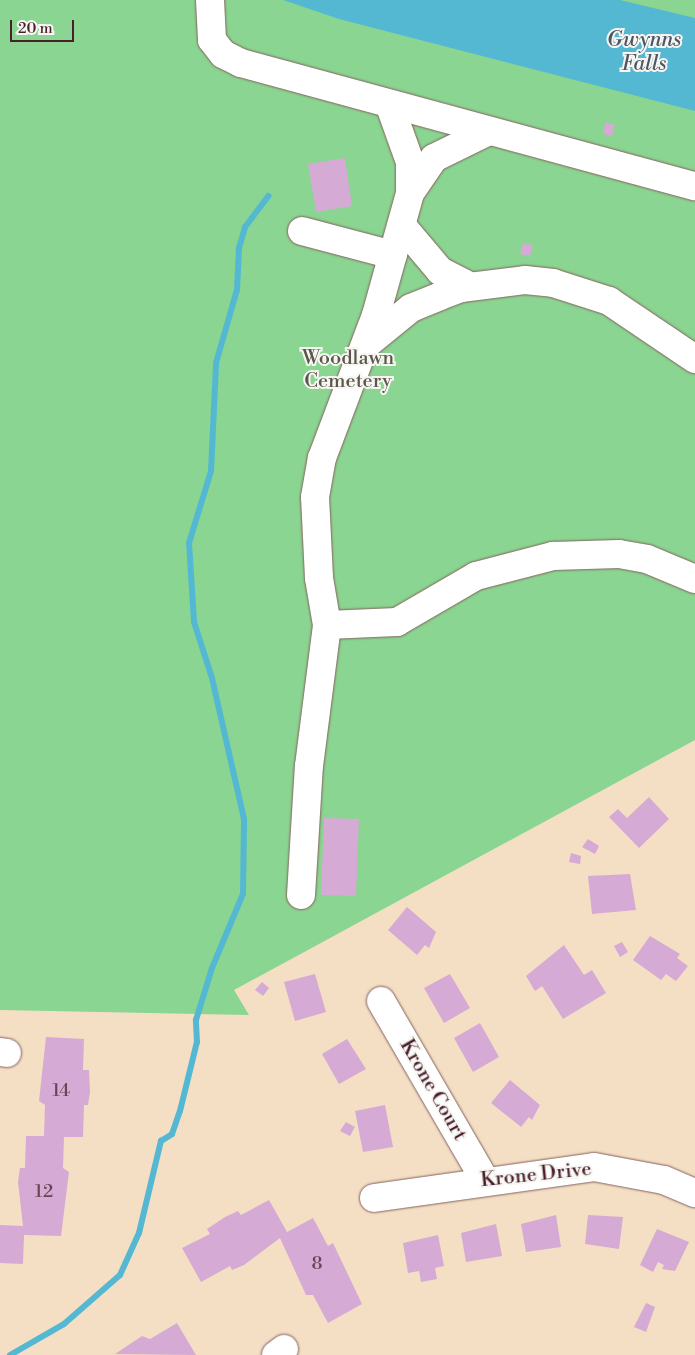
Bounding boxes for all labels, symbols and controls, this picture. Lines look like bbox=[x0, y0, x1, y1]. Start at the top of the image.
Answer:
scale bar bbox=[12, 10, 76, 42]
text: 20 m bbox=[18, 19, 53, 38]
water label: Gwynns Falls bbox=[607, 27, 681, 77]
park label: Woodlawn Cemetery bbox=[302, 347, 394, 394]
street label: Krone Court bbox=[394, 1035, 472, 1145]
house number: 14 bbox=[52, 1080, 70, 1102]
street label: Krone Drive bbox=[479, 1157, 593, 1193]
house number: 12 bbox=[35, 1181, 53, 1203]
house number: 8 bbox=[311, 1253, 323, 1275]

